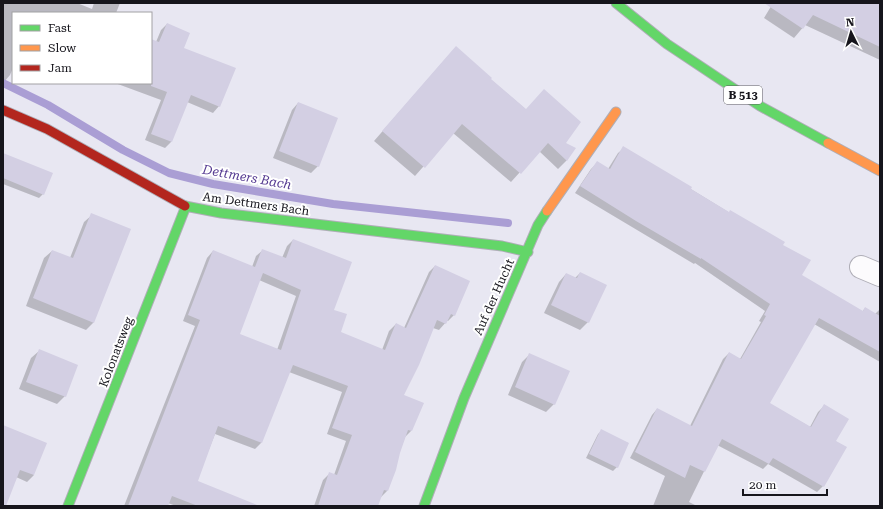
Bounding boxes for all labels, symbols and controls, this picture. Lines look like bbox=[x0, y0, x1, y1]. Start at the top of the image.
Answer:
legend bbox=[12, 12, 152, 84]
north arrow bbox=[831, 12, 871, 52]
text: N bbox=[845, 16, 855, 29]
text: Fast bbox=[48, 21, 72, 35]
text: Slow bbox=[48, 41, 76, 55]
text: Jam bbox=[48, 61, 72, 75]
road number: B 513 bbox=[724, 86, 762, 104]
water label: Dettmers Bach bbox=[200, 162, 293, 192]
street label: Am Dettmers Bach bbox=[202, 190, 310, 218]
street label: Auf der Hucht bbox=[471, 256, 517, 337]
street label: Kolonatsweg bbox=[96, 315, 136, 389]
scale bar bbox=[743, 471, 827, 497]
text: 20 m bbox=[749, 478, 776, 492]

